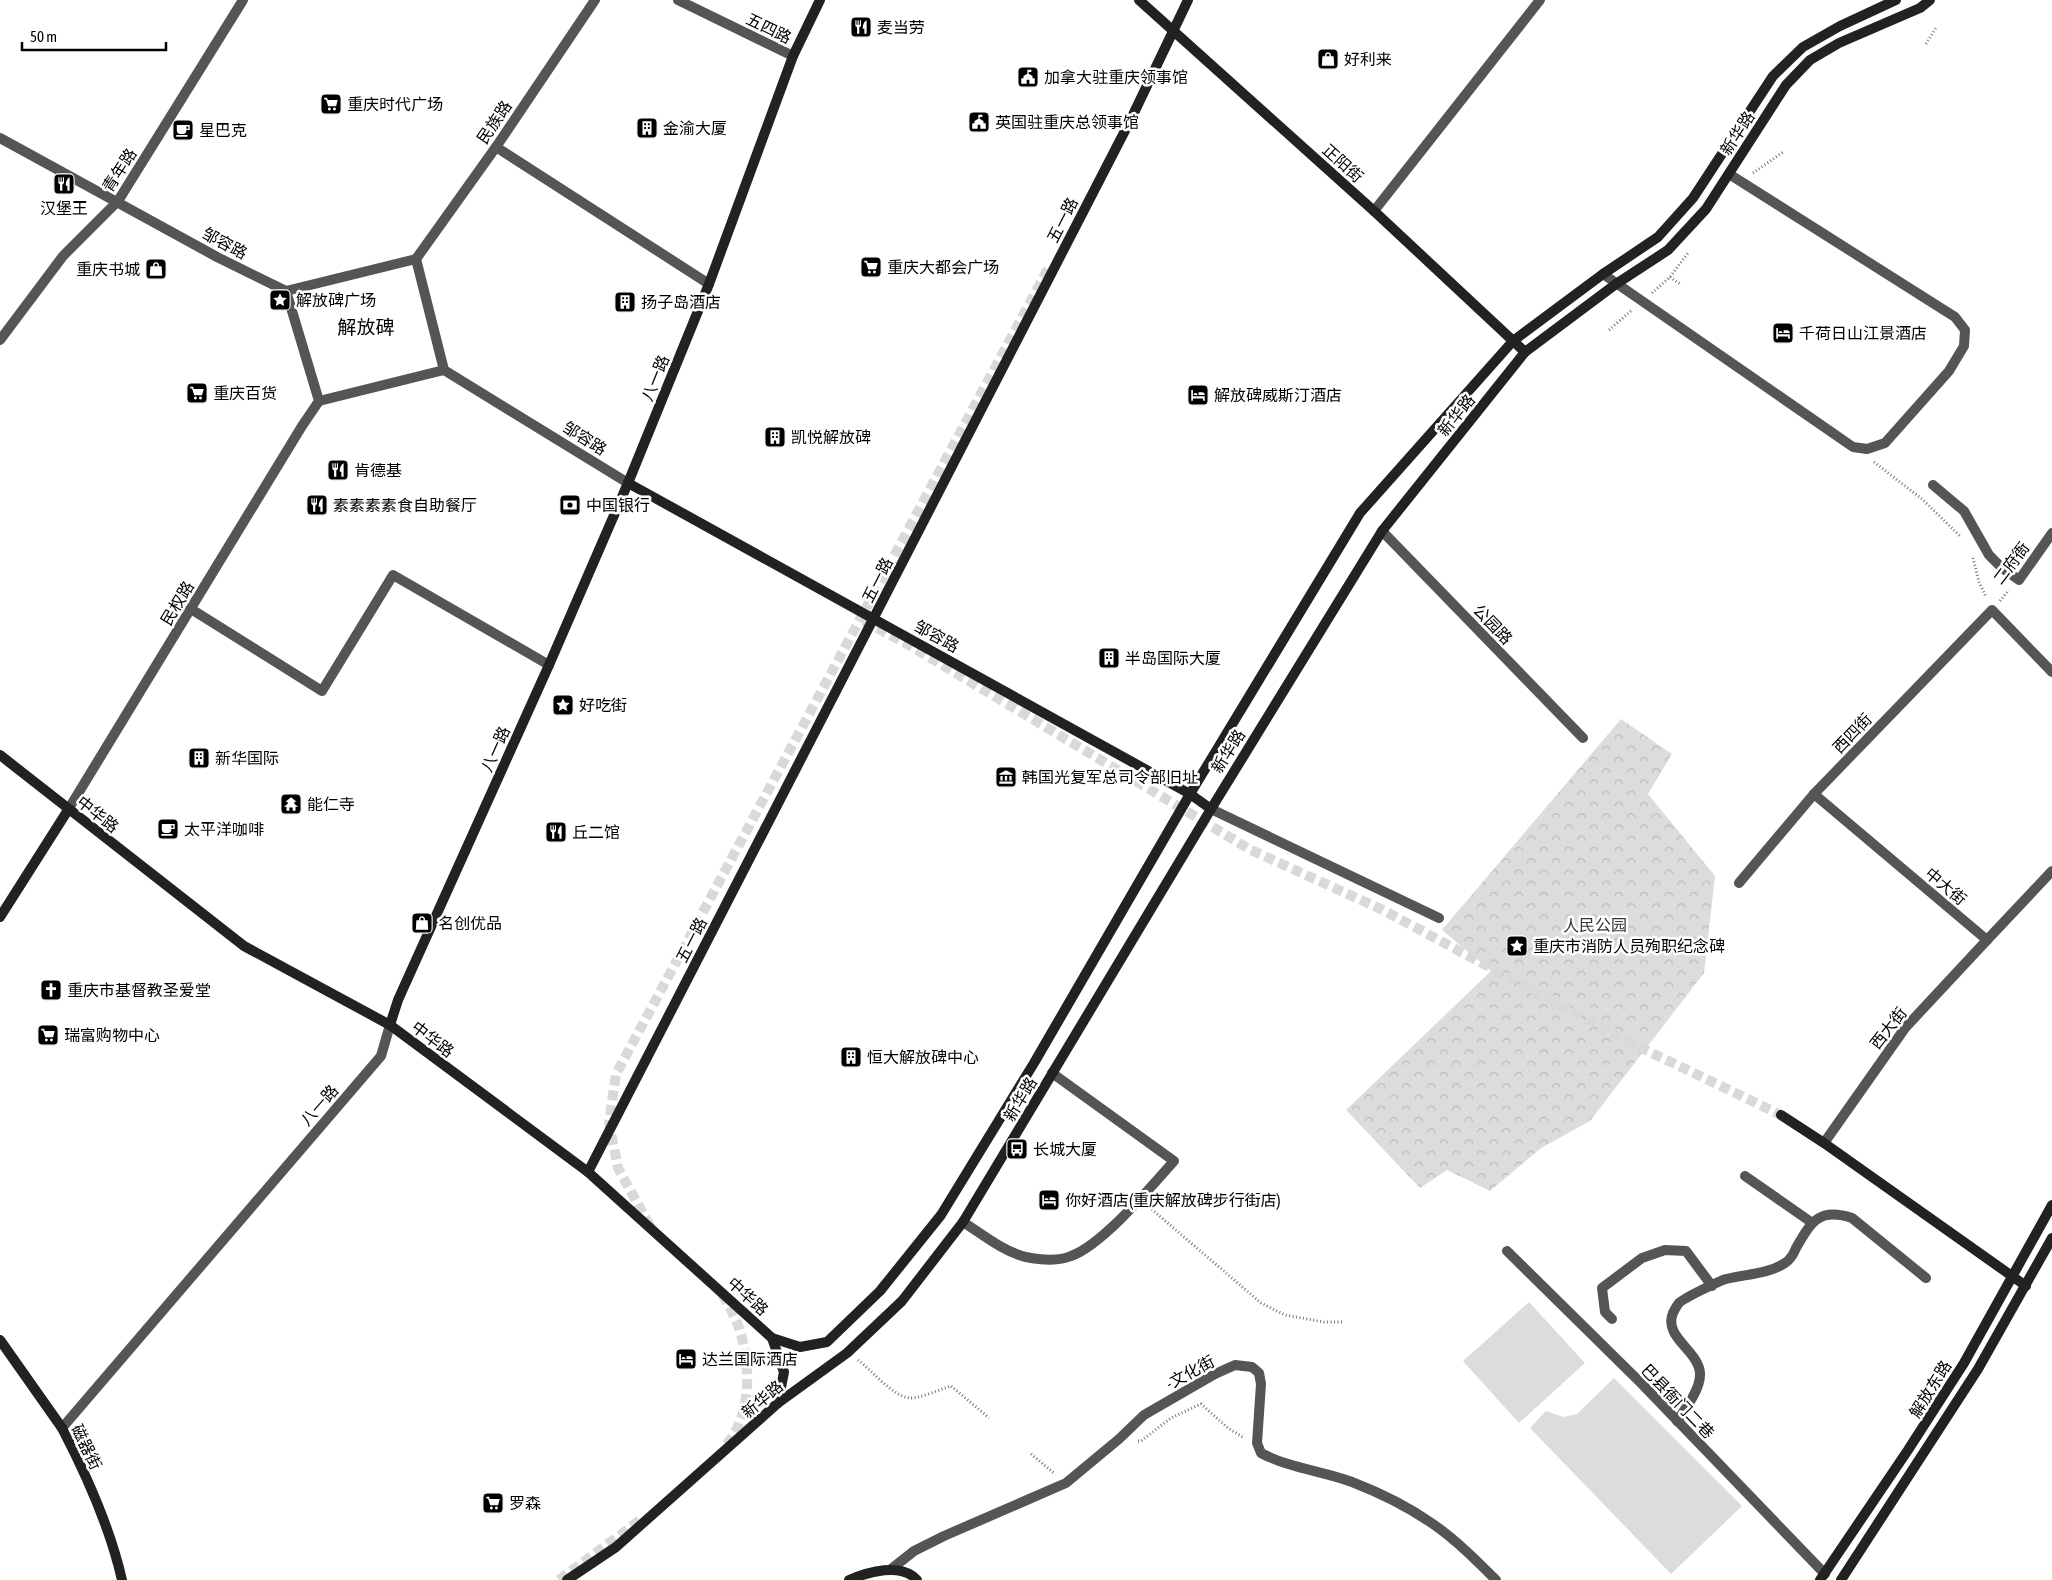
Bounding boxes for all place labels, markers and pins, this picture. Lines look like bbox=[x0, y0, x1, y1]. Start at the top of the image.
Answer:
restaurant icon: 麦当劳 bbox=[849, 15, 873, 39]
place label: 麦当劳 bbox=[877, 18, 925, 36]
shop icon: 好利来 bbox=[1316, 47, 1340, 71]
place label: 好利来 bbox=[1344, 50, 1392, 68]
public building icon: 加拿大驻重庆领事馆 bbox=[1016, 65, 1040, 89]
place label: 加拿大驻重庆领事馆 bbox=[1044, 68, 1188, 86]
supermarket icon: 重庆时代广场 bbox=[319, 92, 343, 116]
place label: 重庆时代广场 bbox=[347, 95, 443, 113]
public building icon: 英国驻重庆总领事馆 bbox=[967, 110, 991, 134]
place label: 英国驻重庆总领事馆 bbox=[995, 113, 1139, 131]
building icon: 金渝大厦 bbox=[635, 116, 659, 140]
cafe icon: 星巴克 bbox=[171, 118, 195, 142]
place label: 金渝大厦 bbox=[663, 119, 727, 137]
place label: 星巴克 bbox=[199, 121, 247, 139]
restaurant icon: 汉堡王 bbox=[52, 172, 76, 196]
place label: 汉堡王 bbox=[40, 199, 88, 217]
supermarket icon: 重庆大都会广场 bbox=[859, 255, 883, 279]
shop icon: 重庆书城 bbox=[144, 257, 168, 281]
place label: 重庆大都会广场 bbox=[887, 258, 999, 276]
place label: 重庆书城 bbox=[76, 260, 140, 278]
place icon: 解放碑广场 bbox=[268, 288, 292, 312]
building icon: 扬子岛酒店 bbox=[613, 290, 637, 314]
place label: 解放碑广场 bbox=[296, 291, 376, 309]
place label: 扬子岛酒店 bbox=[641, 293, 721, 311]
hotel icon: 千荷日山江景酒店 bbox=[1771, 321, 1795, 345]
place label: 千荷日山江景酒店 bbox=[1799, 324, 1927, 342]
supermarket icon: 重庆百货 bbox=[185, 381, 209, 405]
hotel icon: 解放碑威斯汀酒店 bbox=[1186, 383, 1210, 407]
place label: 重庆百货 bbox=[213, 384, 277, 402]
place label: 解放碑威斯汀酒店 bbox=[1214, 386, 1342, 404]
building icon: 凯悦解放碑 bbox=[763, 425, 787, 449]
place label: 凯悦解放碑 bbox=[791, 428, 871, 446]
restaurant icon: 肯德基 bbox=[326, 458, 350, 482]
place label: 肯德基 bbox=[354, 461, 402, 479]
restaurant icon: 素素素素食自助餐厅 bbox=[305, 493, 329, 517]
bank icon: 中国银行 bbox=[558, 493, 582, 517]
place label: 素素素素食自助餐厅 bbox=[333, 496, 477, 514]
place label: 中国银行 bbox=[586, 496, 650, 514]
building icon: 半岛国际大厦 bbox=[1097, 646, 1121, 670]
place label: 半岛国际大厦 bbox=[1125, 649, 1221, 667]
place icon: 好吃街 bbox=[551, 693, 575, 717]
place label: 好吃街 bbox=[579, 696, 627, 714]
building icon: 新华国际 bbox=[187, 746, 211, 770]
place label: 新华国际 bbox=[215, 749, 279, 767]
museum icon: 韩国光复军总司令部旧址 bbox=[994, 765, 1018, 789]
place label: 韩国光复军总司令部旧址 bbox=[1022, 768, 1198, 786]
temple icon: 能仁寺 bbox=[279, 792, 303, 816]
place label: 能仁寺 bbox=[307, 795, 355, 813]
cafe icon: 太平洋咖啡 bbox=[156, 817, 180, 841]
place label: 太平洋咖啡 bbox=[184, 820, 264, 838]
restaurant icon: 丘二馆 bbox=[544, 820, 568, 844]
place label: 丘二馆 bbox=[572, 823, 620, 841]
shop icon: 名创优品 bbox=[410, 911, 434, 935]
place label: 名创优品 bbox=[438, 914, 502, 932]
place icon: 重庆市消防人员殉职纪念碑 bbox=[1505, 934, 1529, 958]
place label: 重庆市消防人员殉职纪念碑 bbox=[1533, 937, 1725, 955]
church icon: 重庆市基督教圣爱堂 bbox=[39, 978, 63, 1002]
place label: 重庆市基督教圣爱堂 bbox=[67, 981, 211, 999]
supermarket icon: 瑞富购物中心 bbox=[36, 1023, 60, 1047]
place label: 瑞富购物中心 bbox=[64, 1026, 160, 1044]
building icon: 恒大解放碑中心 bbox=[839, 1045, 863, 1069]
place label: 恒大解放碑中心 bbox=[867, 1048, 979, 1066]
bus stop icon: 长城大厦 bbox=[1005, 1137, 1029, 1161]
place label: 长城大厦 bbox=[1033, 1140, 1097, 1158]
hotel icon: 你好酒店(重庆解放碑步行街店) bbox=[1037, 1188, 1061, 1212]
place label: 你好酒店(重庆解放碑步行街店) bbox=[1065, 1191, 1281, 1210]
hotel icon: 达兰国际酒店 bbox=[674, 1347, 698, 1371]
place label: 达兰国际酒店 bbox=[702, 1350, 798, 1368]
supermarket icon: 罗森 bbox=[481, 1491, 505, 1515]
place label: 罗森 bbox=[509, 1494, 541, 1512]

